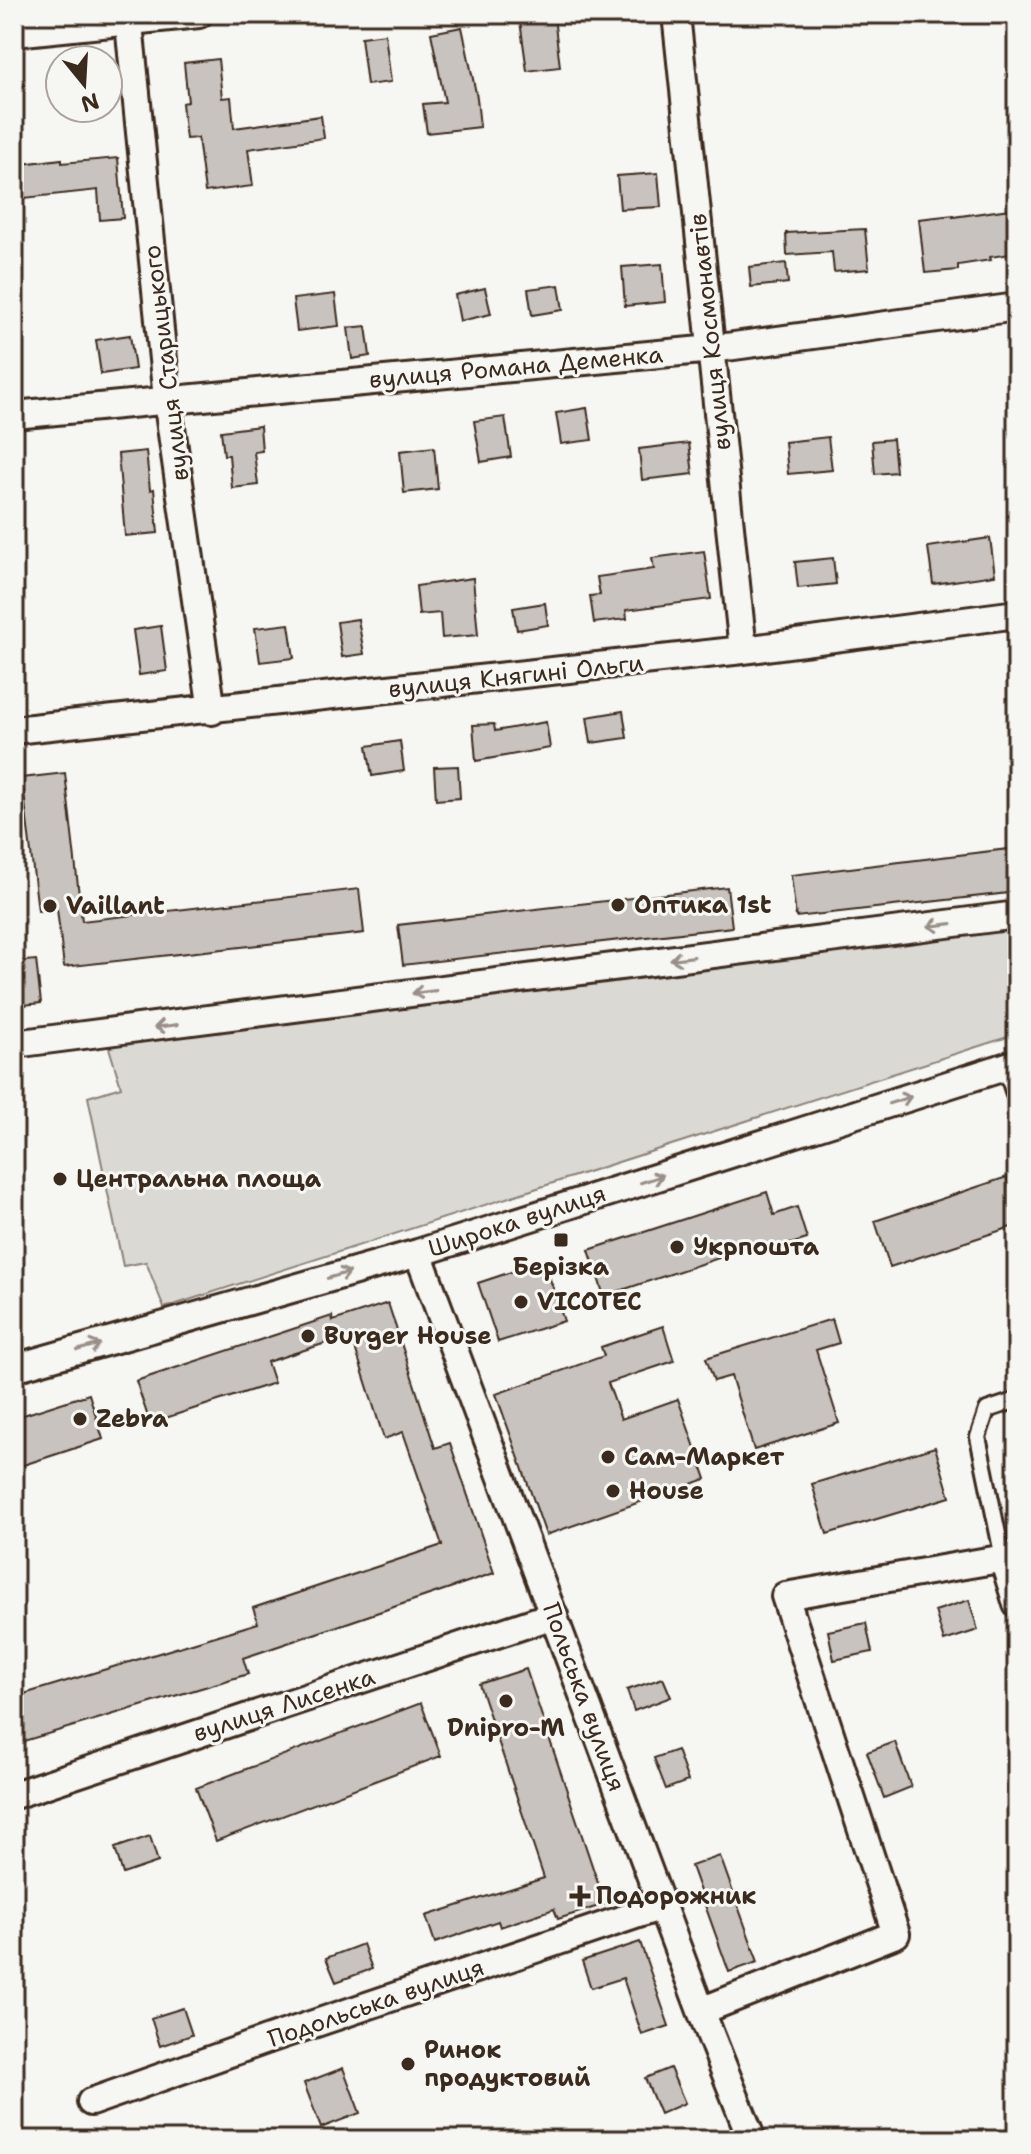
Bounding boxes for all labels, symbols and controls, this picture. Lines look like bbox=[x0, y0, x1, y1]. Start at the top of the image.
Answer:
north arrow bbox=[44, 44, 124, 124]
text: N bbox=[77, 86, 103, 119]
street label: вулиця Космонавтів bbox=[682, 212, 738, 452]
street label: вулиця Старицького bbox=[136, 243, 196, 483]
street label: вулиця Романа Деменка bbox=[368, 338, 664, 396]
street label: вулиця Княгині Ольги bbox=[387, 647, 645, 705]
place label: Оптика 1st bbox=[634, 889, 772, 921]
place label: Vaillant bbox=[66, 890, 165, 922]
marker: Оптика 1st bbox=[609, 896, 627, 914]
marker: Vaillant bbox=[41, 897, 59, 915]
one-way arrow bbox=[927, 917, 954, 932]
one-way arrow bbox=[670, 951, 695, 966]
one-way arrow bbox=[412, 985, 437, 1000]
one-way arrow bbox=[153, 1018, 180, 1033]
one-way arrow bbox=[887, 1092, 912, 1106]
place label: Центральна площа bbox=[76, 1163, 322, 1195]
marker: Центральна площа bbox=[51, 1170, 69, 1188]
one-way arrow bbox=[639, 1171, 664, 1185]
street label: Широка вулиця bbox=[424, 1177, 610, 1265]
marker: Берізка bbox=[552, 1231, 570, 1249]
place label: Укрпошта bbox=[693, 1231, 820, 1263]
marker: Укрпошта bbox=[668, 1238, 686, 1256]
place label: Берізка bbox=[513, 1251, 610, 1283]
one-way arrow bbox=[326, 1267, 352, 1282]
place label: VICOTEC bbox=[537, 1286, 642, 1318]
marker: VICOTEC bbox=[512, 1293, 530, 1311]
place label: Burger House bbox=[324, 1320, 492, 1352]
marker: Burger House bbox=[299, 1327, 317, 1345]
one-way arrow bbox=[76, 1338, 101, 1353]
place label: Zebra bbox=[96, 1403, 169, 1435]
marker: Zebra bbox=[71, 1410, 89, 1428]
place label: Сам-Маркет bbox=[624, 1441, 785, 1473]
marker: Сам-Маркет bbox=[599, 1448, 617, 1466]
place label: House bbox=[629, 1475, 704, 1507]
marker: House bbox=[604, 1482, 622, 1500]
street label: Польська вулиця bbox=[535, 1598, 633, 1796]
street label: вулиця Лисенка bbox=[189, 1661, 379, 1749]
marker: Dnipro-M bbox=[497, 1692, 515, 1710]
place label: Dnipro-M bbox=[447, 1712, 565, 1744]
place label: Подорожник bbox=[596, 1880, 756, 1912]
marker: Подорожник bbox=[571, 1887, 589, 1905]
street label: Подольська вулиця bbox=[264, 1951, 488, 2055]
place label: Ринок продуктовий bbox=[424, 2034, 591, 2094]
marker: Ринок продуктовий bbox=[399, 2055, 417, 2073]

